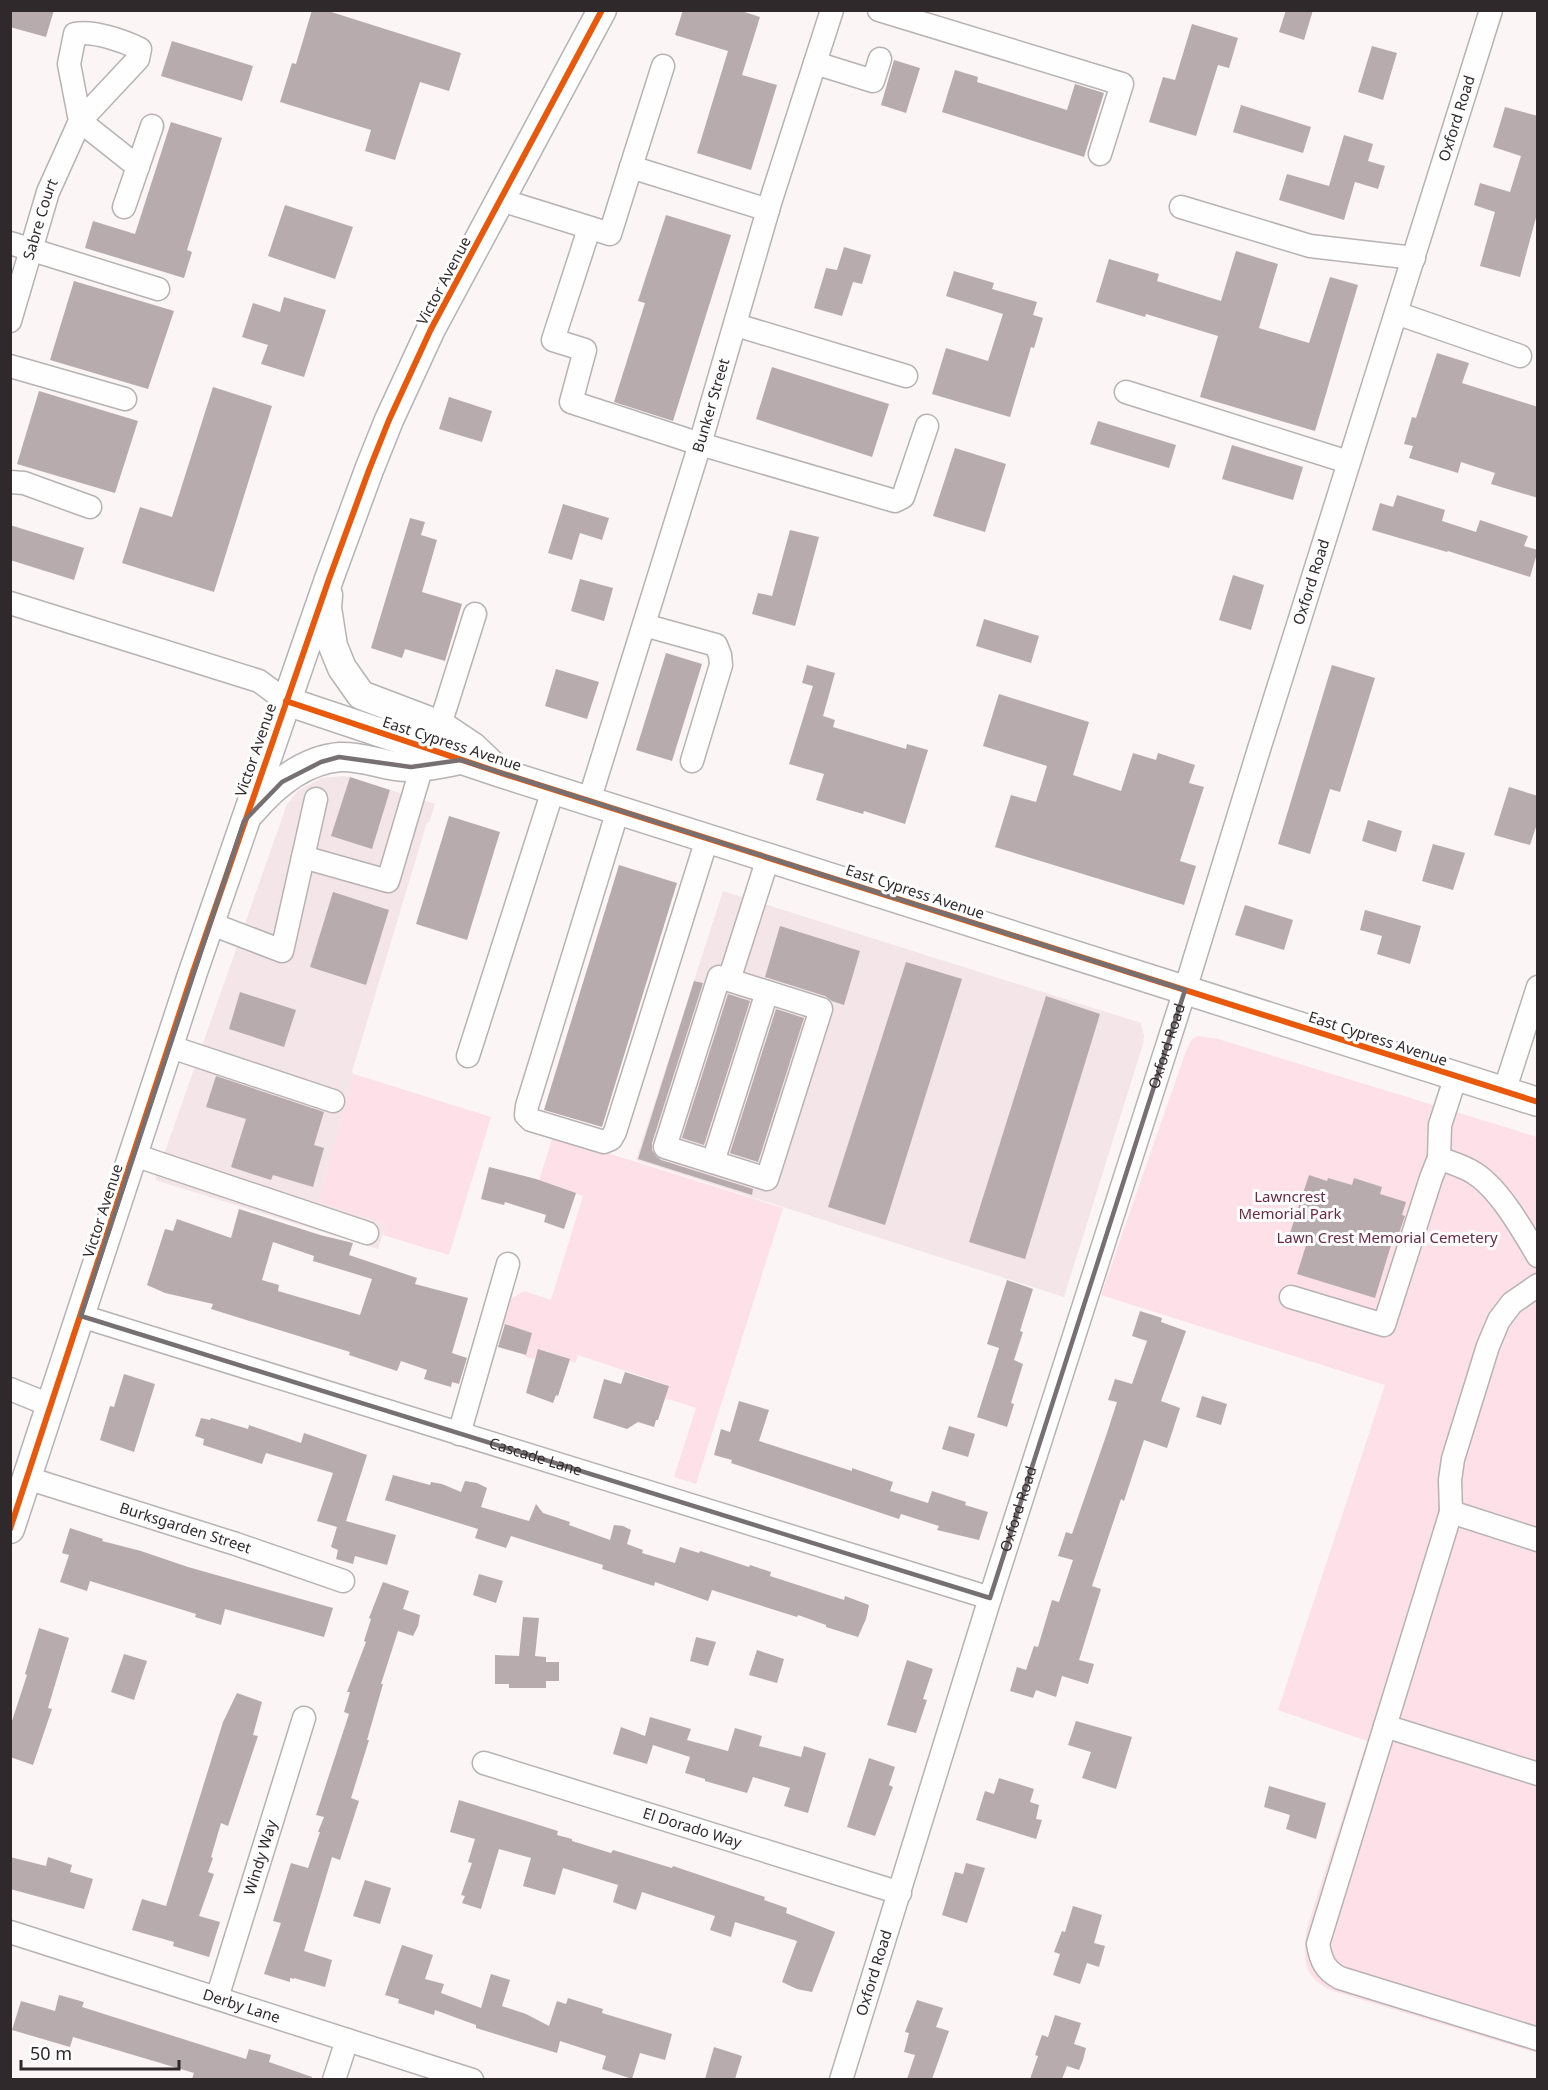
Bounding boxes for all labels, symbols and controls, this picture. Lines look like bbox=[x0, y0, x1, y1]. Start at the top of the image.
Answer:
street label: Oxford Road bbox=[1433, 73, 1479, 164]
street label: Sabre Court bbox=[18, 175, 62, 262]
street label: Victor Avenue bbox=[411, 233, 475, 328]
street label: Bunker Street bbox=[687, 355, 734, 455]
street label: Oxford Road bbox=[1288, 536, 1333, 627]
street label: Victor Avenue bbox=[230, 700, 280, 799]
street label: East Cypress Avenue bbox=[380, 711, 524, 775]
street label: East Cypress Avenue bbox=[843, 859, 987, 923]
street label: Oxford Road bbox=[1143, 1000, 1189, 1091]
street label: East Cypress Avenue bbox=[1306, 1006, 1450, 1070]
street label: Victor Avenue bbox=[78, 1161, 127, 1260]
park label: Lawncrest Memorial Park bbox=[1238, 1186, 1342, 1223]
park label: Lawn Crest Memorial Cemetery bbox=[1276, 1227, 1498, 1247]
street label: Cascade Lane bbox=[487, 1432, 585, 1480]
street label: Oxford Road bbox=[994, 1463, 1041, 1554]
street label: Burksgarden Street bbox=[117, 1497, 255, 1558]
street label: El Dorado Way bbox=[641, 1802, 745, 1852]
street label: Windy Way bbox=[239, 1817, 281, 1897]
street label: Oxford Road bbox=[850, 1927, 896, 2018]
street label: Derby Lane bbox=[200, 1983, 283, 2027]
scale bar bbox=[21, 2033, 178, 2071]
text: 50 m bbox=[30, 2041, 72, 2065]

